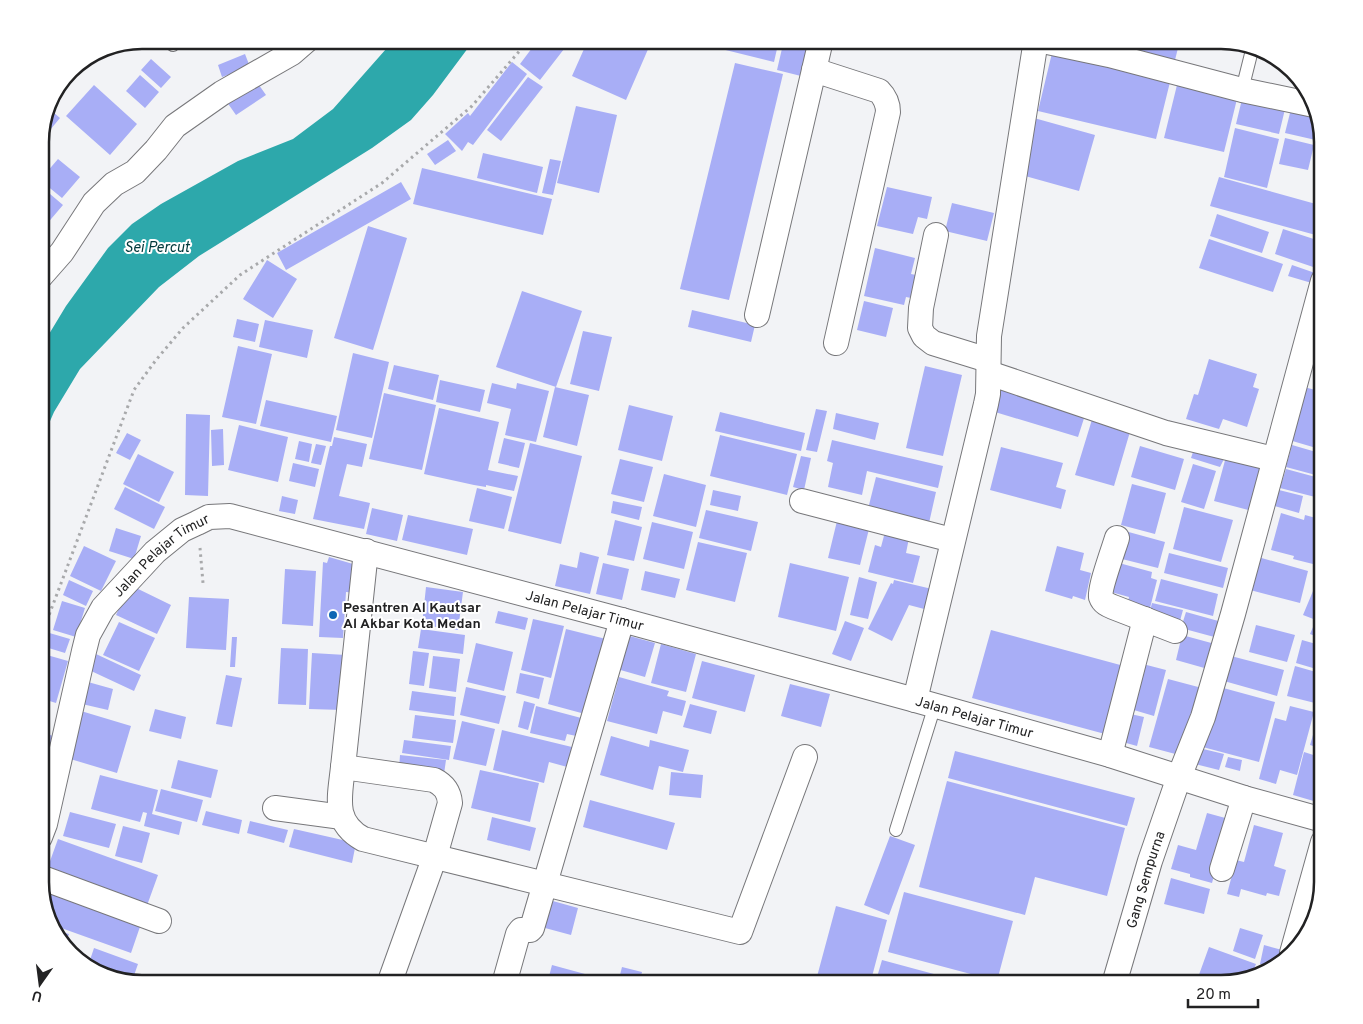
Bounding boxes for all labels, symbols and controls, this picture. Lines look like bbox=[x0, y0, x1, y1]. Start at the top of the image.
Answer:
water label: Sei Percut bbox=[124, 239, 190, 258]
street label: Jalan Pelajar Timur bbox=[110, 511, 213, 601]
street label: Jalan Pelajar Timur bbox=[523, 588, 646, 636]
place label: Pesantren Al Kautsar Al Akbar Kota Medan bbox=[343, 600, 481, 633]
marker: Pesantren Al Kautsar Al Akbar Kota Medan bbox=[327, 609, 339, 621]
street label: Jalan Pelajar Timur bbox=[913, 694, 1035, 743]
street label: Gang Sempurna bbox=[1124, 829, 1170, 931]
north arrow bbox=[15, 959, 65, 1009]
scale bar bbox=[1188, 976, 1258, 1008]
text: U bbox=[30, 986, 44, 1005]
text: 20 m bbox=[1196, 986, 1231, 1005]

